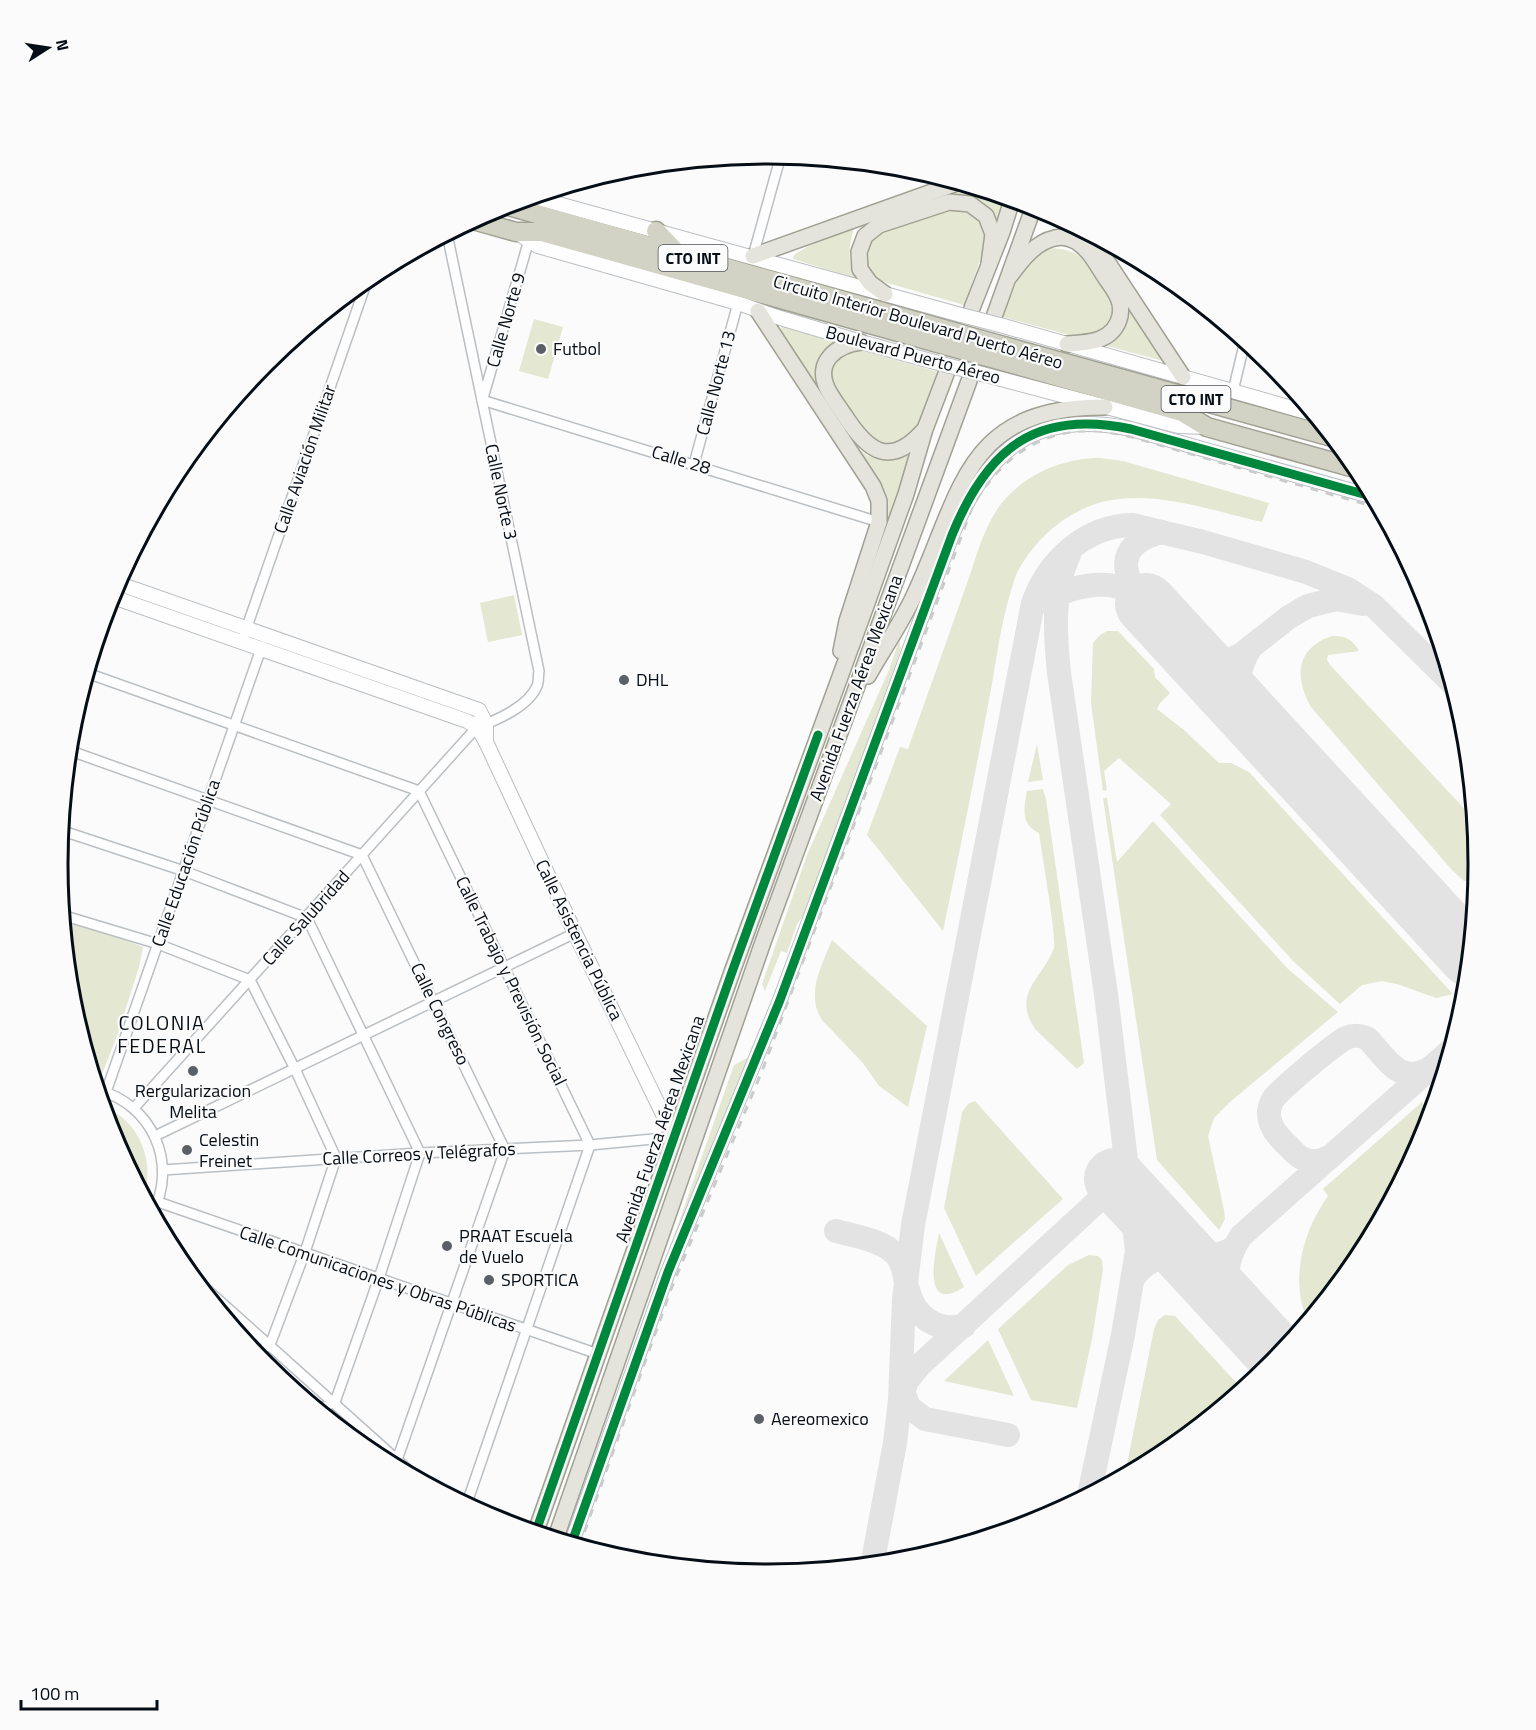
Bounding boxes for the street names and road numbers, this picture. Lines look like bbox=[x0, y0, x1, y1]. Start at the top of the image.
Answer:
road number: CTO INT bbox=[658, 245, 728, 271]
street label: Calle Norte 9 bbox=[479, 269, 532, 370]
street label: Circuito Interior Boulevard Puerto Aéreo bbox=[771, 270, 1065, 374]
street label: Boulevard Puerto Aéreo bbox=[823, 321, 1003, 389]
street label: Calle Norte 13 bbox=[689, 327, 742, 438]
street label: Calle Aviación Militar bbox=[266, 381, 343, 537]
road number: CTO INT bbox=[1162, 386, 1230, 412]
street label: Calle 28 bbox=[648, 438, 714, 481]
street label: Calle Norte 3 bbox=[478, 441, 525, 542]
street label: Avenida Fuerza Aérea Mexicana bbox=[802, 571, 909, 805]
street label: Calle Educación Pública bbox=[144, 775, 227, 950]
street label: Calle Asistencia Pública bbox=[529, 855, 630, 1025]
street label: Calle Salubridad bbox=[255, 864, 356, 971]
street label: Calle Trabajo y Previsión Social bbox=[449, 872, 574, 1090]
street label: Calle Congreso bbox=[404, 958, 477, 1070]
street label: Avenida Fuerza Aérea Mexicana bbox=[608, 1012, 711, 1246]
street label: Calle Correos y Telégrafos bbox=[322, 1135, 516, 1172]
street label: Calle Comunicaciones y Obras Públicas bbox=[236, 1218, 520, 1339]

